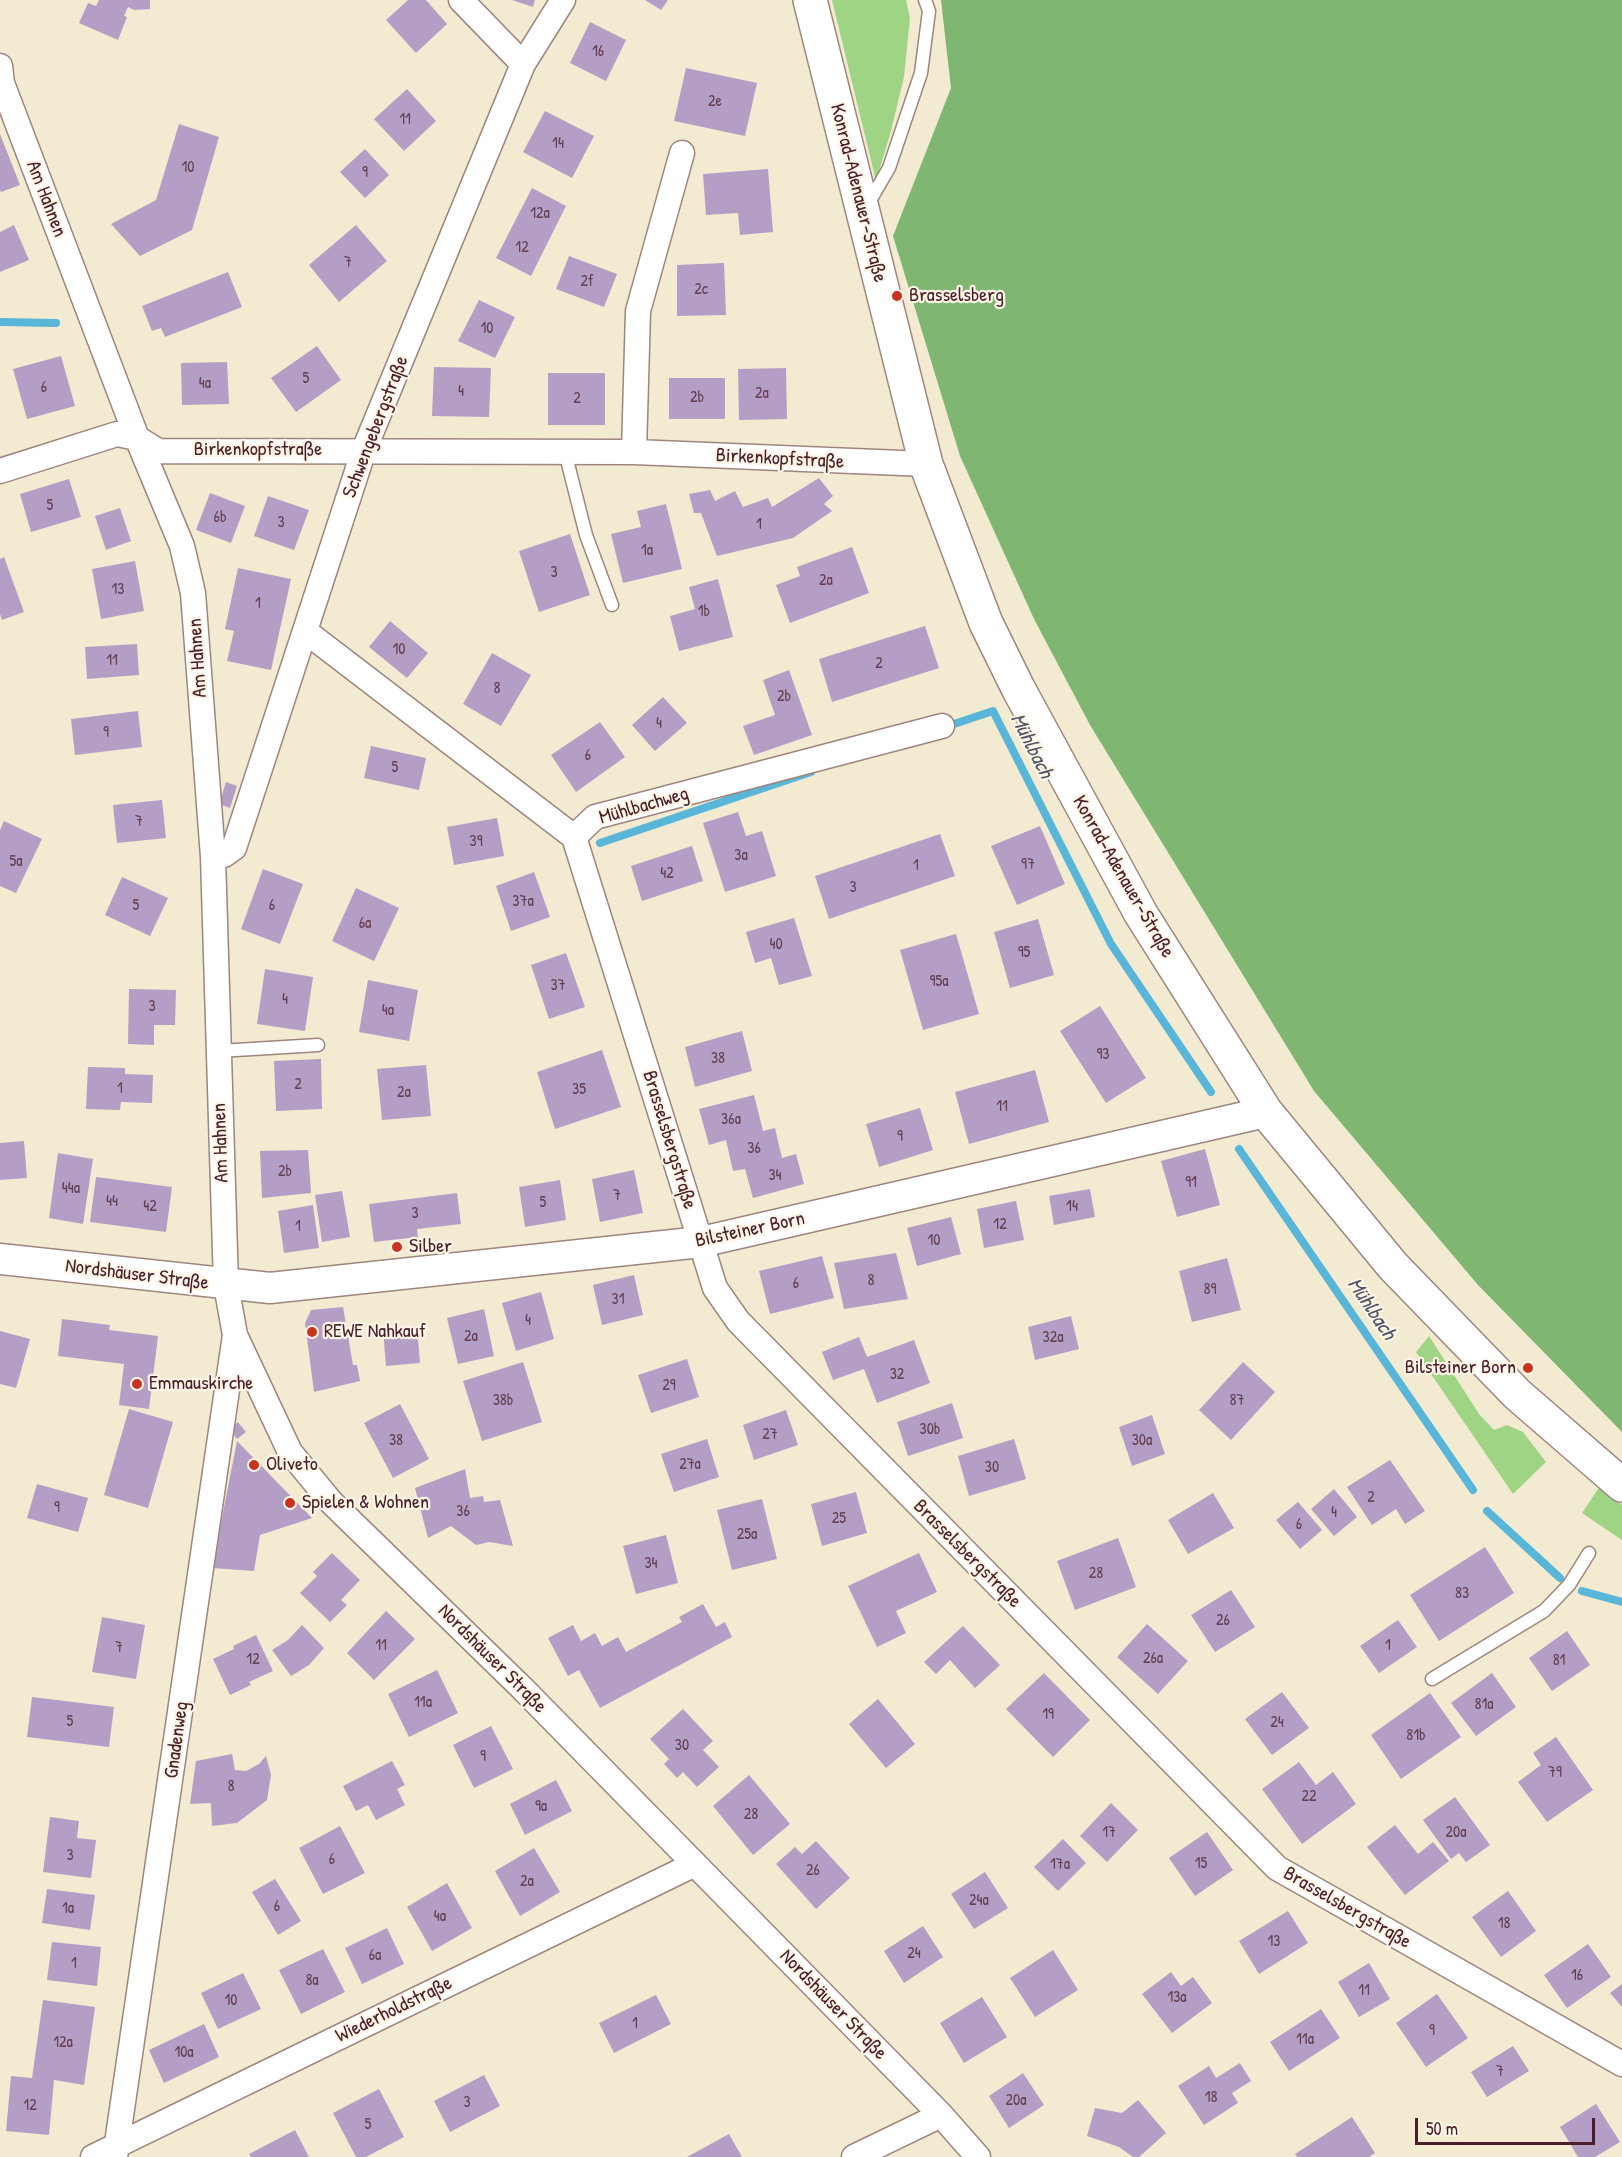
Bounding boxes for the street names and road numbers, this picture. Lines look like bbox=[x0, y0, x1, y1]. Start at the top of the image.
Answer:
street label: Konrad-Adenauer-Straße bbox=[824, 101, 892, 285]
street label: Am Hahnen bbox=[21, 158, 71, 240]
street label: Schwengebergstraße bbox=[338, 353, 414, 501]
street label: Birkenkopfstraße bbox=[194, 438, 322, 462]
street label: Birkenkopfstraße bbox=[715, 444, 845, 474]
street label: Am Hahnen bbox=[183, 617, 213, 699]
street label: Mühlbachweg bbox=[596, 782, 692, 830]
street label: Konrad-Adenauer-Straße bbox=[1067, 792, 1179, 962]
street label: Brasselsbergstraße bbox=[637, 1068, 701, 1212]
street label: Am Hahnen bbox=[208, 1103, 234, 1183]
street label: Bilsteiner Born bbox=[693, 1207, 807, 1253]
street label: Nordshäuser Straße bbox=[64, 1254, 210, 1296]
street label: Brasselsbergstraße bbox=[908, 1495, 1026, 1613]
street label: Nordshäuser Straße bbox=[433, 1600, 551, 1718]
street label: Gnadenweg bbox=[160, 1700, 194, 1780]
street label: Brasselsbergstraße bbox=[1279, 1862, 1415, 1954]
street label: Nordshäuser Straße bbox=[774, 1945, 892, 2065]
street label: Wiederholdstraße bbox=[332, 1971, 456, 2049]

